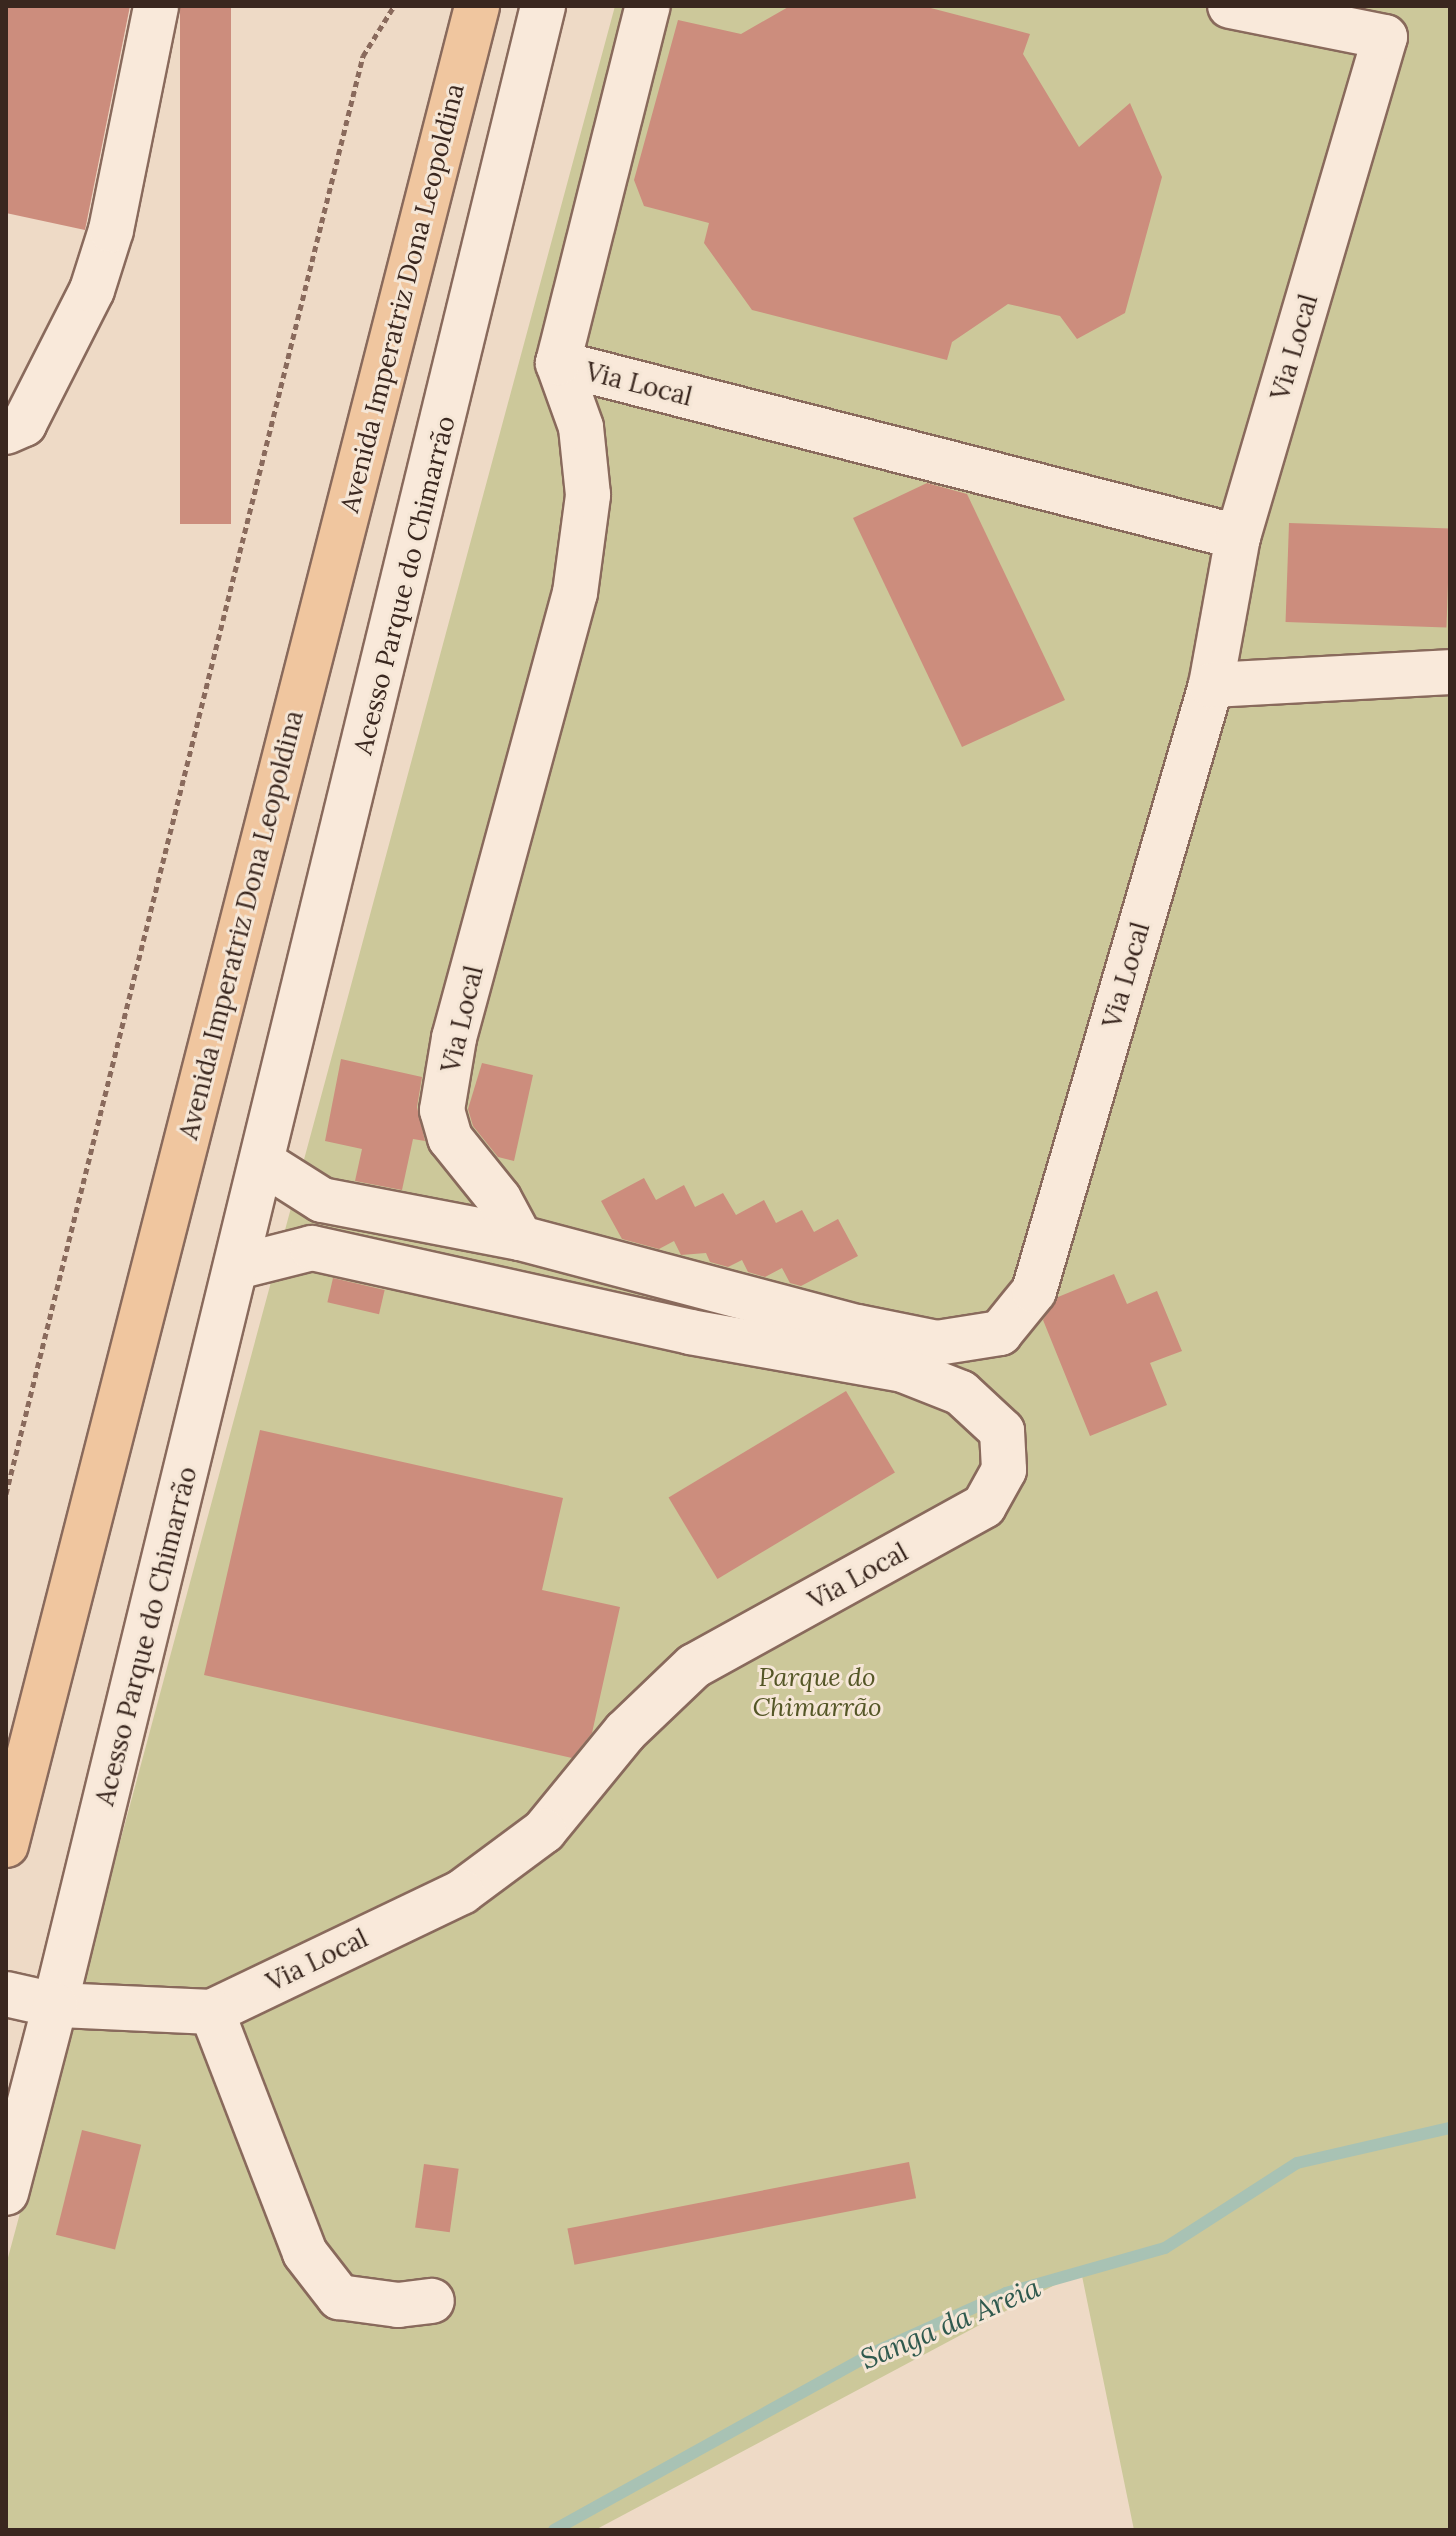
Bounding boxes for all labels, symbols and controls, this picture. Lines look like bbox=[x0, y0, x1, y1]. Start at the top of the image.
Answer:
street label: Avenida Imperatriz Dona Leopoldina bbox=[334, 80, 470, 516]
street label: Via Local bbox=[1264, 290, 1324, 404]
street label: Via Local bbox=[583, 356, 695, 412]
street label: Acesso Parque do Chimarrão bbox=[347, 412, 461, 758]
street label: Avenida Imperatriz Dona Leopoldina bbox=[173, 707, 309, 1143]
street label: Via Local bbox=[1096, 918, 1156, 1032]
street label: Via Local bbox=[435, 963, 489, 1075]
street label: Acesso Parque do Chimarrão bbox=[89, 1463, 203, 1809]
street label: Via Local bbox=[803, 1536, 913, 1616]
park label: Parque do Chimarrão bbox=[752, 1661, 882, 1722]
street label: Via Local bbox=[261, 1922, 373, 1998]
water label: Sanga da Areia bbox=[855, 2270, 1045, 2376]

